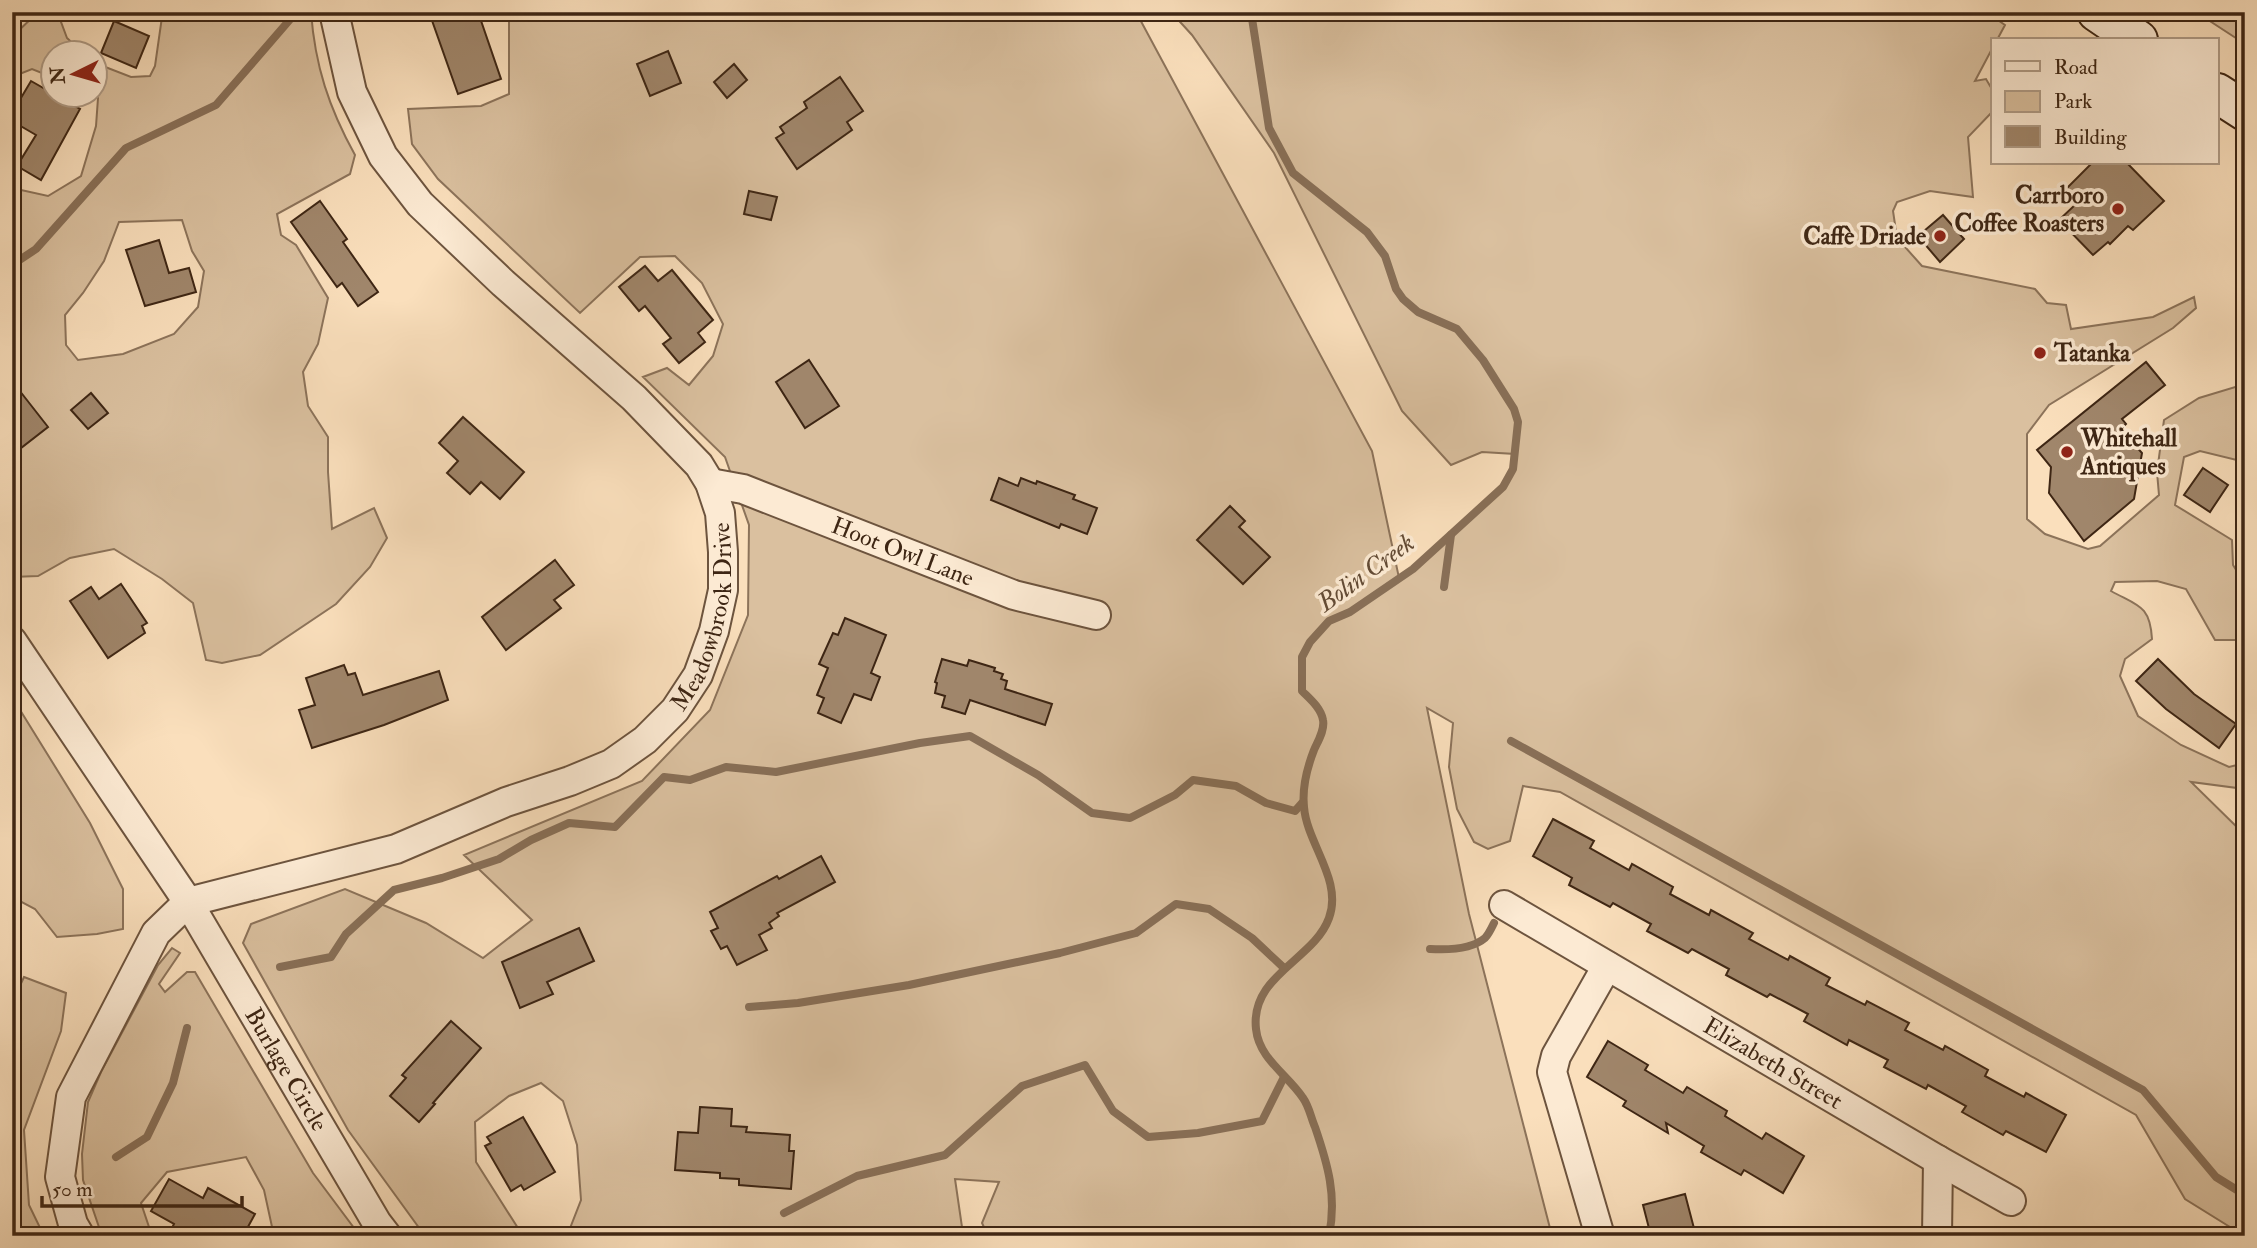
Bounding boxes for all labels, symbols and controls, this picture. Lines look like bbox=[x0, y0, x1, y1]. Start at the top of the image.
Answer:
north arrow bbox=[38, 38, 108, 108]
legend bbox=[1991, 38, 2218, 164]
text: Road bbox=[2054, 54, 2099, 81]
text: N bbox=[45, 65, 71, 86]
text: Park bbox=[2054, 88, 2092, 115]
text: Building bbox=[2054, 124, 2127, 151]
place label: Carrboro Coffee Roasters bbox=[1954, 180, 2104, 239]
marker: Carrboro Coffee Roasters bbox=[2110, 201, 2126, 217]
place label: Caffè Driade bbox=[1803, 221, 1926, 252]
marker: Caffè Driade bbox=[1932, 228, 1948, 244]
place label: Tatanka bbox=[2053, 338, 2131, 369]
marker: Tatanka bbox=[2032, 345, 2048, 361]
place label: Whitehall Antiques bbox=[2080, 423, 2178, 482]
marker: Whitehall Antiques bbox=[2059, 444, 2075, 460]
street label: Hoot Owl Lane bbox=[827, 510, 978, 593]
street label: Meadowbrook Drive bbox=[663, 521, 739, 717]
water label: Bolin Creek bbox=[1309, 527, 1421, 620]
street label: Burlage Circle bbox=[238, 1002, 335, 1137]
street label: Elizabeth Street bbox=[1698, 1010, 1848, 1116]
scale bar bbox=[42, 1164, 242, 1208]
text: 50 m bbox=[52, 1176, 93, 1203]

